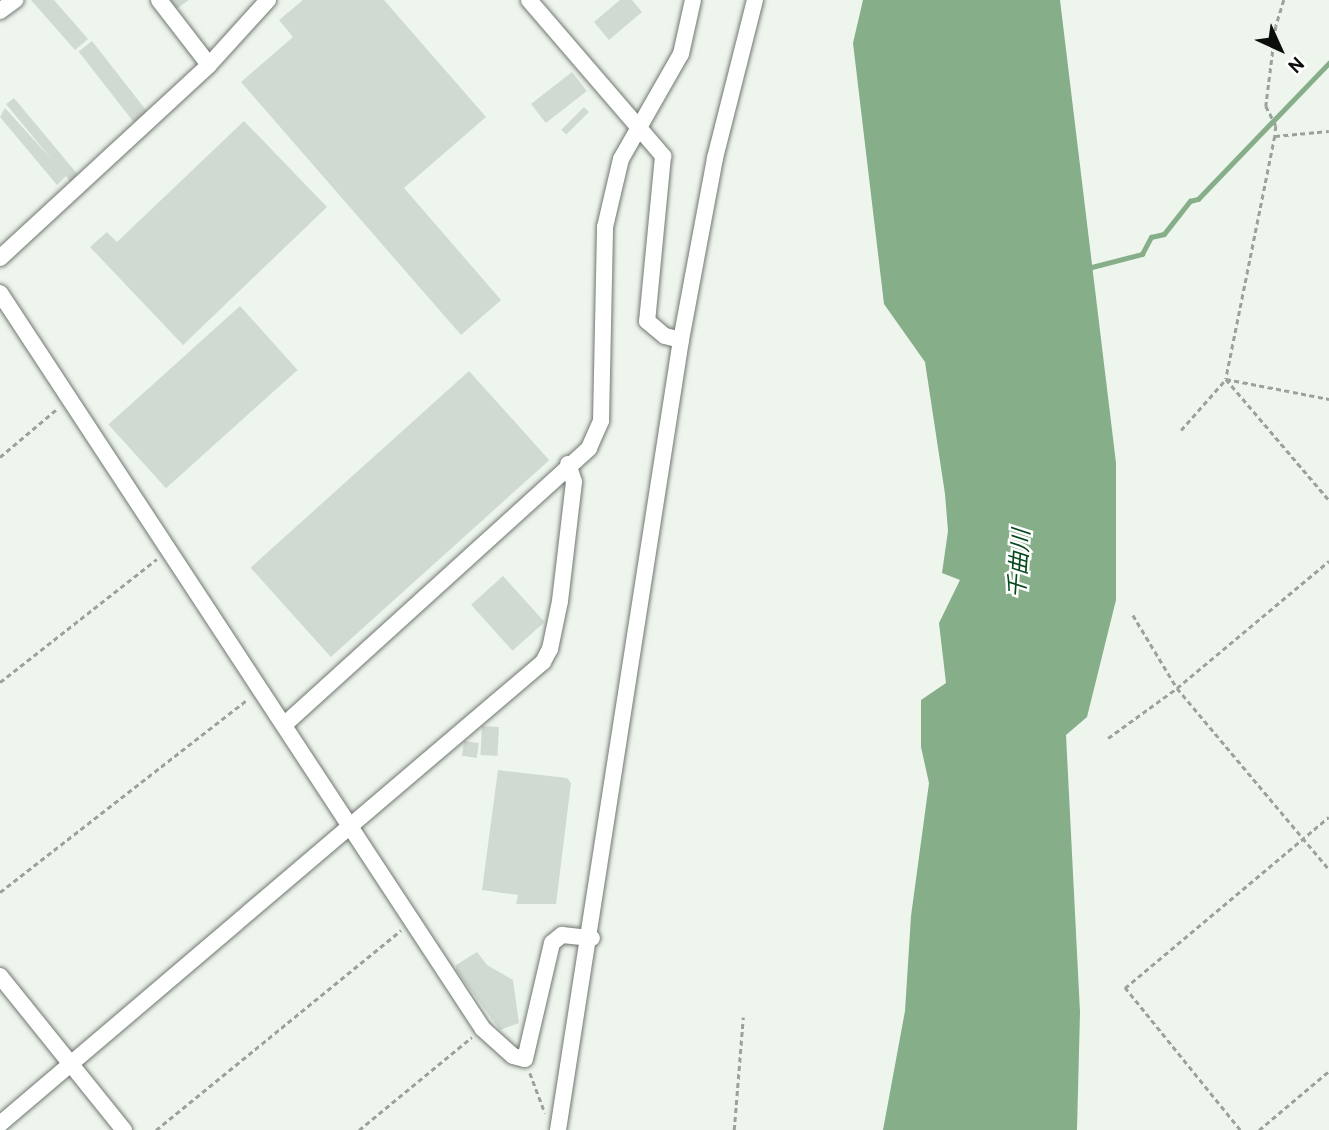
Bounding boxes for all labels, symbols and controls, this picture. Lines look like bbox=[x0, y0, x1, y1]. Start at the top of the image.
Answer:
north arrow bbox=[1245, 14, 1315, 84]
text: N bbox=[1282, 51, 1308, 77]
water label: 千曲川 bbox=[1006, 529, 1038, 599]

